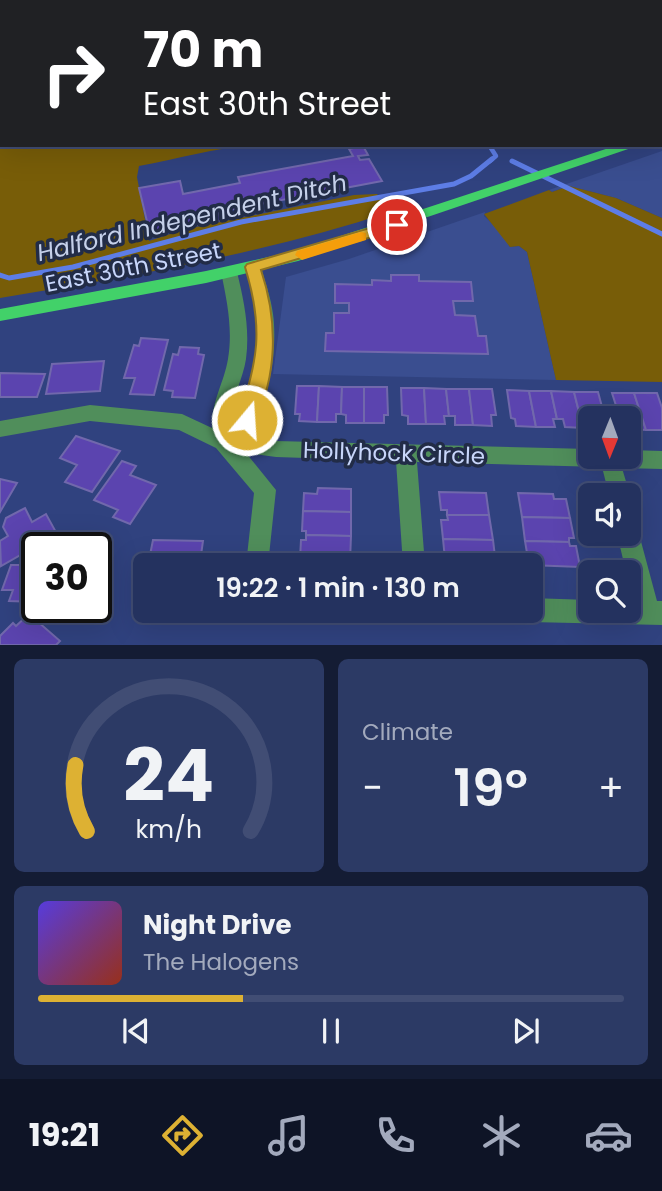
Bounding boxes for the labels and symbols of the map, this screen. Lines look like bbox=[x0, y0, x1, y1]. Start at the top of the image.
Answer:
water label: Halford Independent Ditch bbox=[34, 166, 350, 269]
pin bbox=[367, 195, 427, 255]
street label: East 30th Street bbox=[42, 234, 224, 300]
position arrow bbox=[210, 383, 284, 457]
north arrow bbox=[578, 406, 640, 469]
street label: Hollyhock Circle bbox=[302, 434, 486, 472]
speed limit sign: 30 bbox=[21, 532, 112, 623]

